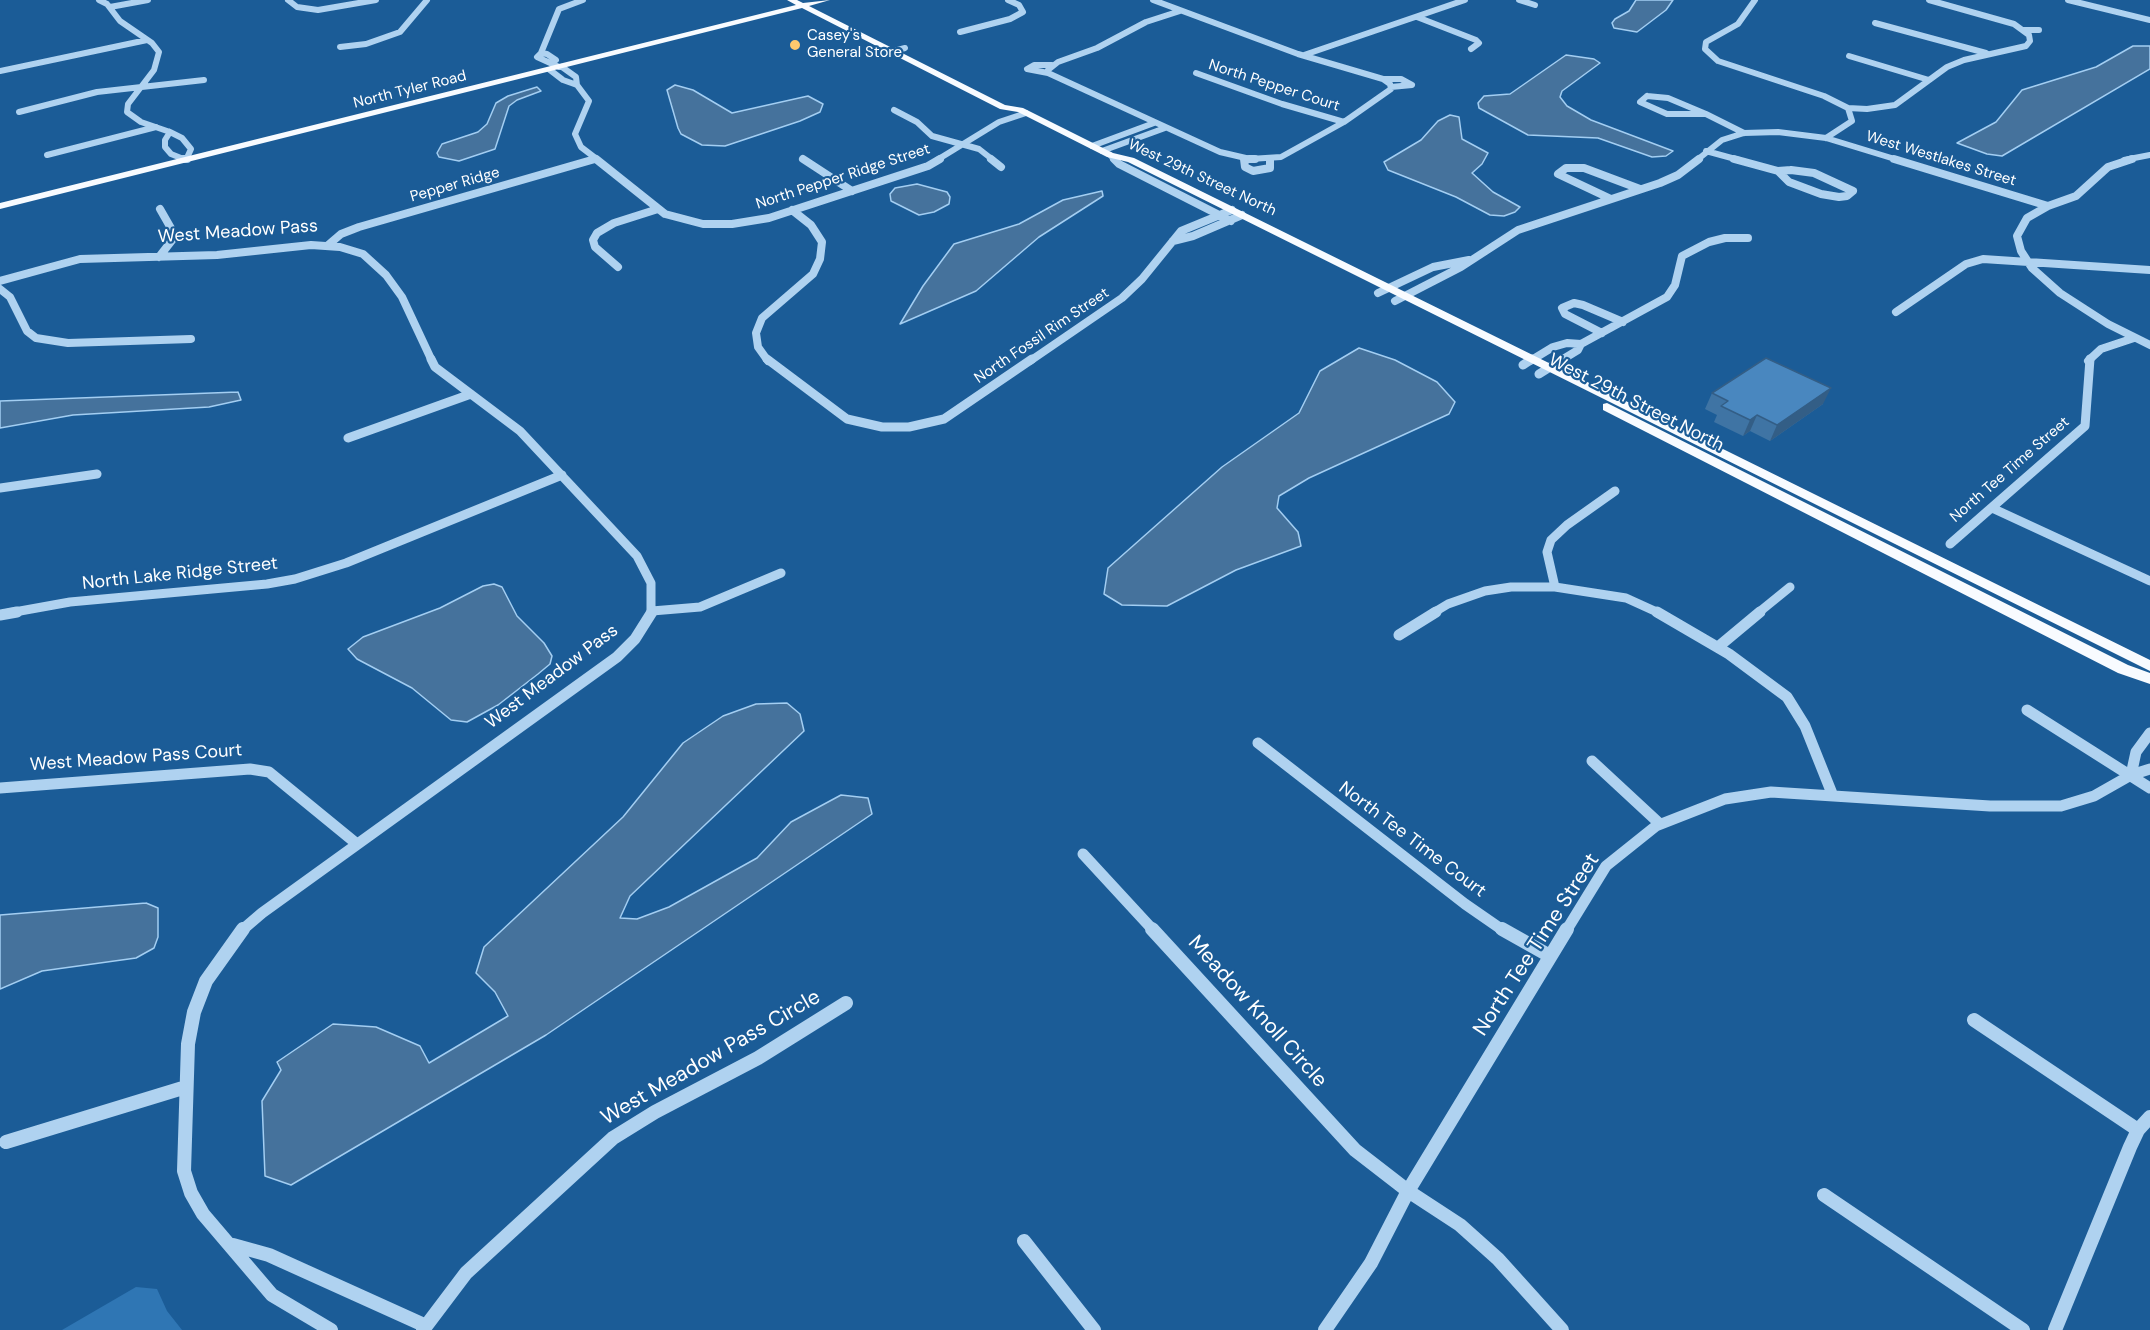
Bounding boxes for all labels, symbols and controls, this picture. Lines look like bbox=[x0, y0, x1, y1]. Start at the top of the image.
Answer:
place label: Casey's General Store bbox=[807, 27, 902, 62]
marker: Casey's General Store bbox=[788, 38, 802, 52]
street label: North Pepper Court bbox=[1206, 56, 1342, 116]
street label: North Tyler Road bbox=[352, 67, 468, 113]
street label: West Westlakes Street bbox=[1864, 128, 2018, 190]
street label: West 29th Street North bbox=[1125, 136, 1279, 220]
street label: North Pepper Ridge Street bbox=[754, 140, 932, 214]
street label: Pepper Ridge bbox=[408, 164, 502, 206]
street label: West Meadow Pass bbox=[157, 216, 319, 248]
street label: North Fossil Rim Street bbox=[971, 284, 1113, 388]
street label: West 29th Street North bbox=[1545, 349, 1727, 457]
street label: North Tee Time Street bbox=[1947, 413, 2073, 527]
street label: North Lake Ridge Street bbox=[81, 553, 279, 595]
street label: West Meadow Pass bbox=[481, 620, 623, 734]
street label: West Meadow Pass Court bbox=[29, 740, 243, 776]
street label: North Tee Time Court bbox=[1334, 778, 1490, 902]
street label: North Tee Time Street bbox=[1469, 849, 1605, 1041]
street label: Meadow Knoll Circle bbox=[1182, 931, 1332, 1093]
street label: West Meadow Pass Circle bbox=[597, 985, 825, 1131]

